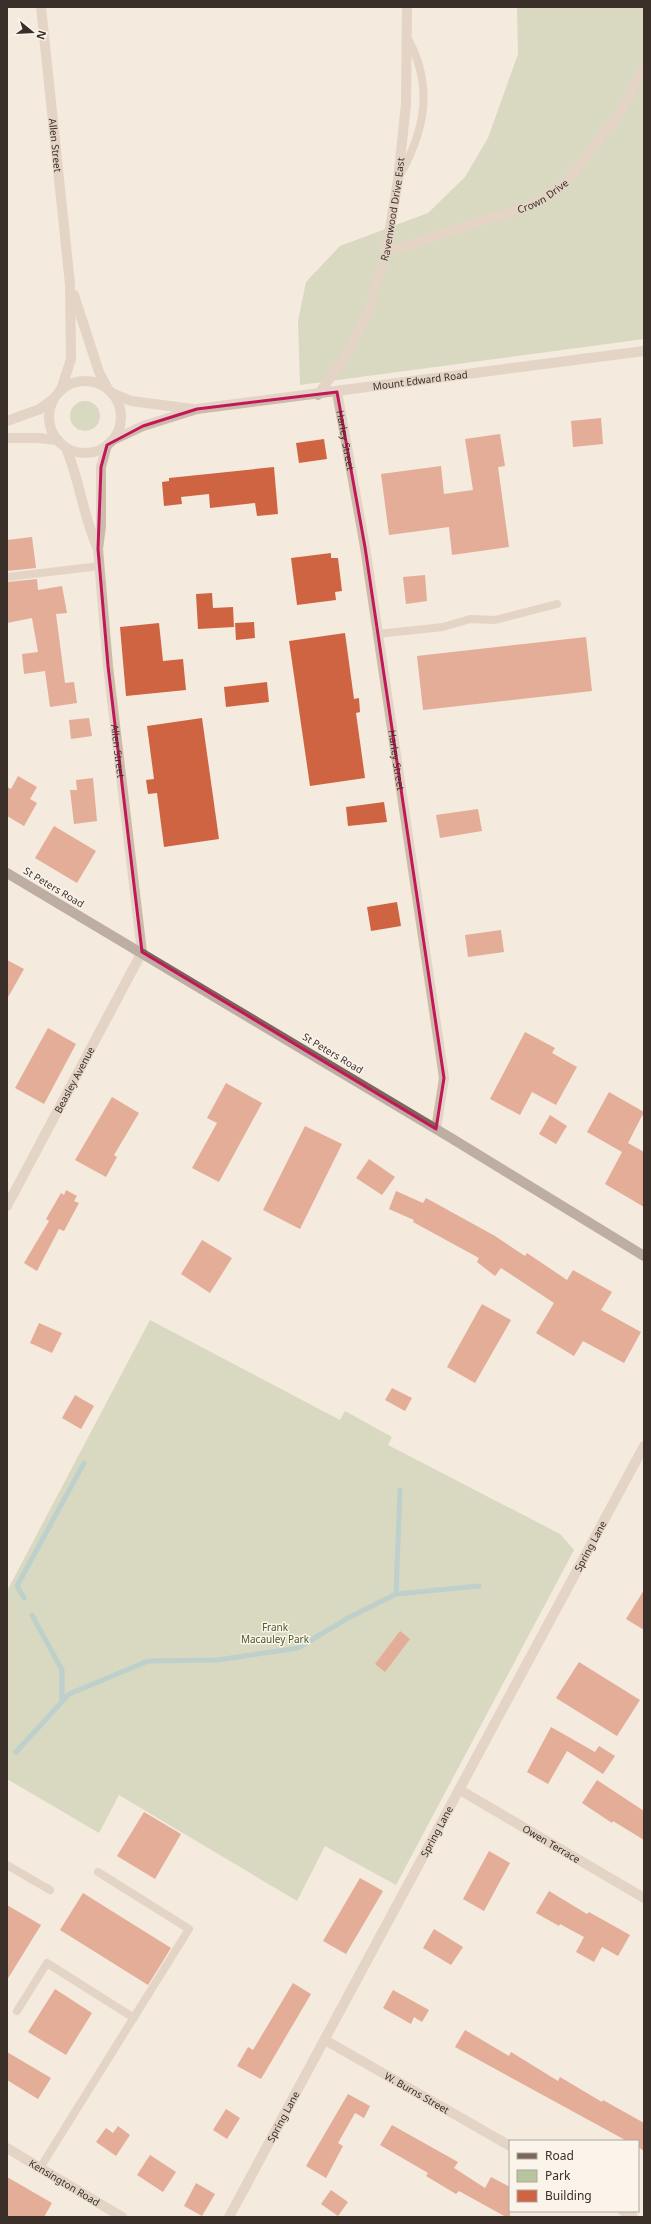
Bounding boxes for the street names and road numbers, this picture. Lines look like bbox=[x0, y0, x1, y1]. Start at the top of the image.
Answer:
street label: Allen Street bbox=[46, 118, 65, 173]
street label: Ravenwood Drive East bbox=[377, 156, 407, 263]
street label: Crown Drive bbox=[515, 175, 571, 216]
street label: Mount Edward Road bbox=[372, 367, 469, 393]
street label: Harley Street bbox=[333, 409, 358, 472]
street label: Allen Street bbox=[108, 723, 128, 779]
street label: Harley Street bbox=[385, 729, 408, 792]
street label: St Peters Road bbox=[21, 863, 87, 911]
street label: St Peters Road bbox=[300, 1029, 366, 1077]
street label: Beasley Avenue bbox=[51, 1044, 98, 1115]
street label: Spring Lane bbox=[571, 1518, 610, 1574]
street label: Spring Lane bbox=[417, 1803, 456, 1859]
street label: Owen Terrace bbox=[520, 1821, 583, 1866]
street label: W. Burns Street bbox=[382, 2069, 452, 2117]
street label: Spring Lane bbox=[264, 2088, 303, 2145]
street label: Kensington Road bbox=[26, 2156, 102, 2209]

